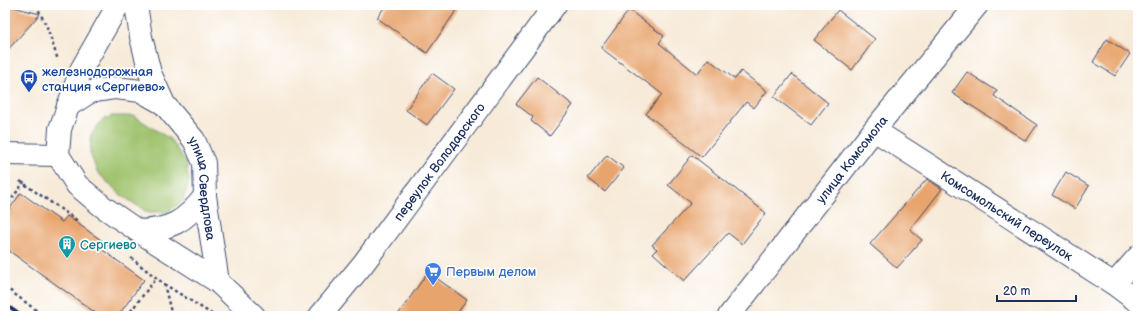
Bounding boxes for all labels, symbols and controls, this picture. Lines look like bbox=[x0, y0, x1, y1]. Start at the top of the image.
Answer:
place label: железнодорожная станция «Сергиево» bbox=[42, 64, 166, 95]
bus stop icon: железнодорожная станция «Сергиево» bbox=[19, 68, 39, 93]
street label: переулок Володарского bbox=[391, 100, 489, 224]
street label: улица Комсомола bbox=[813, 113, 892, 207]
street label: улица Свердлова bbox=[185, 133, 219, 242]
street label: Комсомольский переулок bbox=[937, 168, 1076, 265]
building icon: Сергиево bbox=[57, 234, 77, 259]
place label: Сергиево bbox=[80, 237, 137, 253]
supermarket icon: Первым делом bbox=[423, 261, 443, 286]
place label: Первым делом bbox=[446, 264, 536, 280]
scale bar bbox=[997, 277, 1076, 303]
text: 20 m bbox=[1003, 284, 1030, 299]

